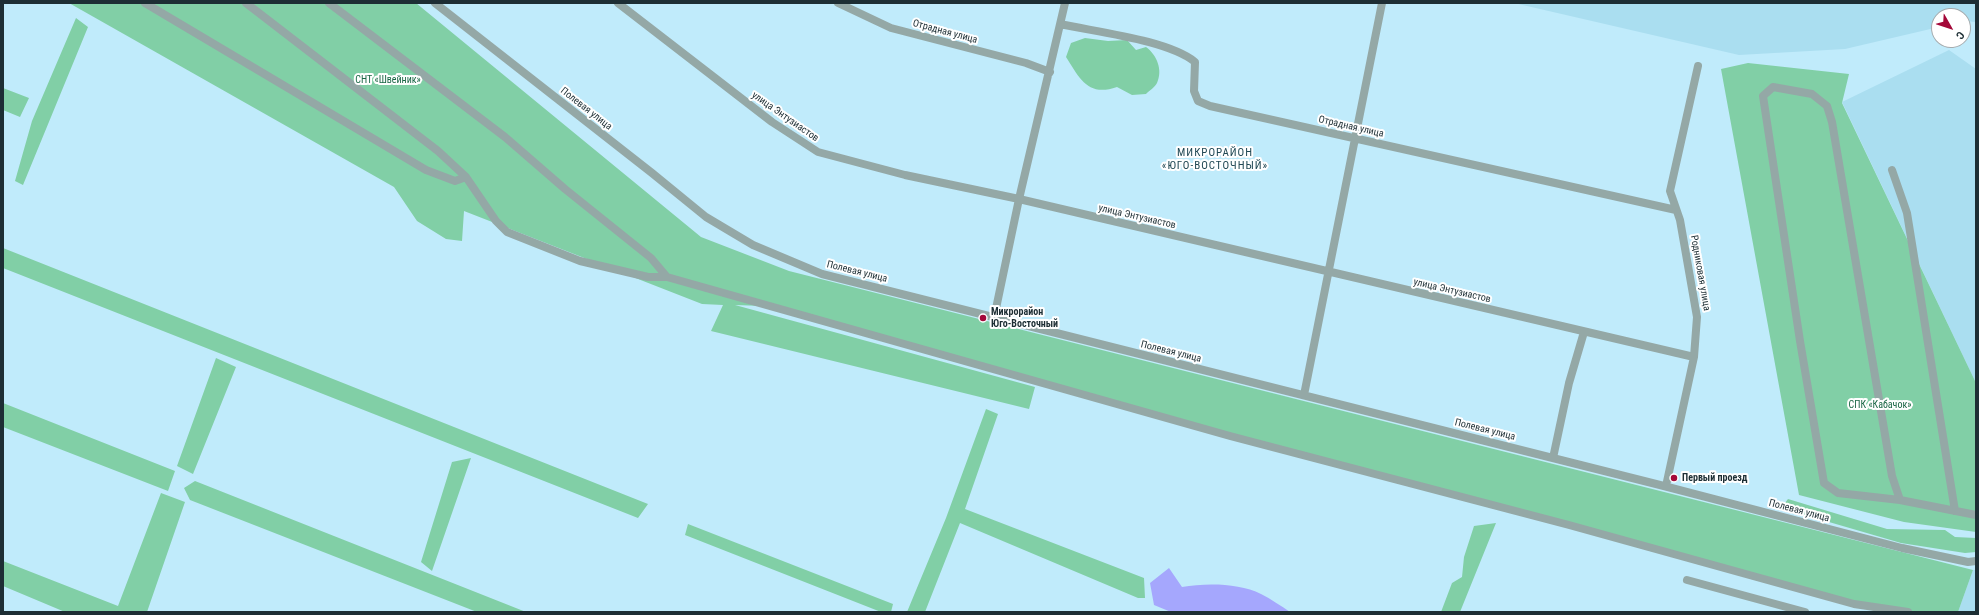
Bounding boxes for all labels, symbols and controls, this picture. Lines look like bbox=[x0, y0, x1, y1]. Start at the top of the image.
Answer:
north arrow bbox=[1931, 8, 1971, 48]
street label: Отрадная улица bbox=[911, 18, 979, 46]
text: С bbox=[1953, 29, 1967, 42]
park label: СНТ «Швейник» bbox=[355, 74, 421, 86]
street label: Полевая улица bbox=[558, 85, 614, 133]
street label: улица Энтузиастов bbox=[749, 89, 821, 145]
street label: Отрадная улица bbox=[1317, 114, 1385, 140]
district label: МИКРОРАЙОН «ЮГО-ВОСТОЧНЫЙ» bbox=[1162, 146, 1268, 172]
street label: улица Энтузиастов bbox=[1097, 202, 1177, 232]
street label: Родниковая улица bbox=[1687, 234, 1713, 312]
street label: Полевая улица bbox=[825, 259, 889, 285]
street label: улица Энтузиастов bbox=[1412, 276, 1492, 306]
place label: Микрорайон Юго-Восточный bbox=[991, 306, 1058, 330]
marker: Микрорайон Юго-Восточный bbox=[978, 313, 988, 323]
street label: Полевая улица bbox=[1139, 339, 1203, 365]
park label: СПК «Кабачок» bbox=[1849, 399, 1911, 411]
street label: Полевая улица bbox=[1453, 417, 1517, 443]
place label: Первый проезд bbox=[1682, 472, 1747, 484]
marker: Первый проезд bbox=[1669, 473, 1679, 483]
street label: Полевая улица bbox=[1767, 497, 1831, 525]

